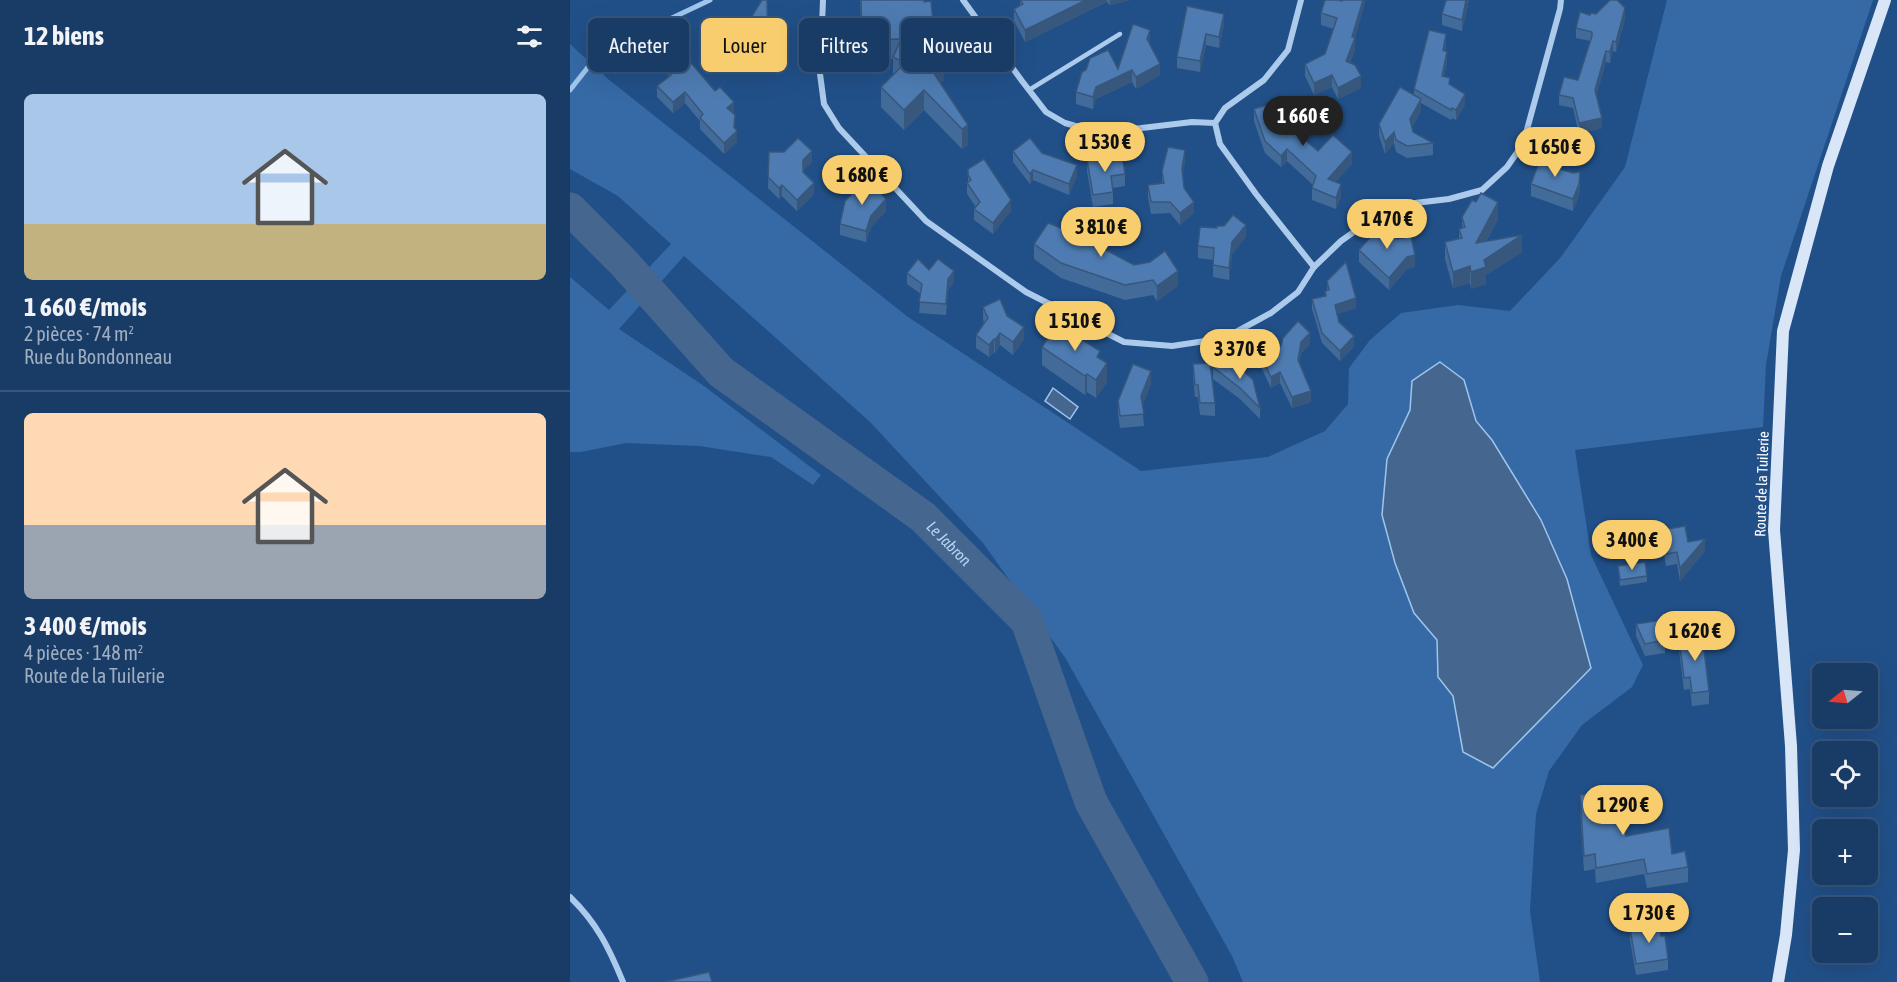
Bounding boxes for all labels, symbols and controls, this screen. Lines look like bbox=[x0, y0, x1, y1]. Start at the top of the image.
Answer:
chip: Acheter bbox=[588, 18, 689, 72]
chip: Louer bbox=[701, 18, 787, 72]
chip: Filtres bbox=[799, 18, 889, 72]
chip: Nouveau bbox=[901, 18, 1014, 72]
icon: filters bbox=[513, 20, 546, 53]
text: 12 biens bbox=[24, 21, 104, 51]
pin: 1 660 € bbox=[1248, 96, 1358, 147]
text: 1 660 € bbox=[1277, 104, 1329, 127]
pin: 1 530 € bbox=[1050, 122, 1160, 173]
pin: 1 650 € bbox=[1500, 127, 1610, 178]
text: 1 530 € bbox=[1079, 130, 1131, 153]
icon: home bbox=[231, 133, 339, 241]
text: 1 650 € bbox=[1529, 135, 1581, 158]
pin: 1 680 € bbox=[807, 155, 917, 206]
text: 1 680 € bbox=[836, 163, 888, 186]
pin: 1 470 € bbox=[1332, 199, 1442, 250]
pin: 3 810 € bbox=[1046, 207, 1156, 258]
text: 1 470 € bbox=[1361, 207, 1413, 230]
text: 3 810 € bbox=[1075, 215, 1127, 238]
text: 1 660 €/mois bbox=[24, 292, 147, 322]
pin: 1 510 € bbox=[1020, 301, 1130, 352]
text: 1 510 € bbox=[1049, 309, 1101, 332]
text: 2 pièces · 74 m² bbox=[24, 322, 134, 345]
pin: 3 370 € bbox=[1185, 329, 1295, 380]
text: 3 370 € bbox=[1214, 337, 1266, 360]
text: Rue du Bondonneau bbox=[24, 345, 172, 368]
street label: Route de la Tuilerie bbox=[1751, 431, 1772, 537]
icon: home bbox=[231, 452, 339, 560]
water label: Le Jabron bbox=[923, 517, 975, 569]
pin: 3 400 € bbox=[1577, 520, 1687, 571]
text: 3 400 € bbox=[1606, 528, 1658, 551]
text: 3 400 €/mois bbox=[24, 611, 147, 641]
pin: 1 620 € bbox=[1640, 611, 1750, 662]
text: 1 620 € bbox=[1669, 619, 1721, 642]
text: 4 pièces · 148 m² bbox=[24, 641, 143, 664]
north arrow bbox=[1812, 663, 1878, 729]
map controls bbox=[1812, 663, 1878, 963]
text: Route de la Tuilerie bbox=[24, 664, 165, 687]
button: locate bbox=[1812, 741, 1878, 807]
pin: 1 290 € bbox=[1568, 785, 1678, 836]
text: 1 290 € bbox=[1597, 793, 1649, 816]
button: + bbox=[1812, 819, 1878, 885]
pin: 1 730 € bbox=[1594, 893, 1704, 944]
button: − bbox=[1812, 897, 1878, 963]
text: 1 730 € bbox=[1623, 901, 1675, 924]

